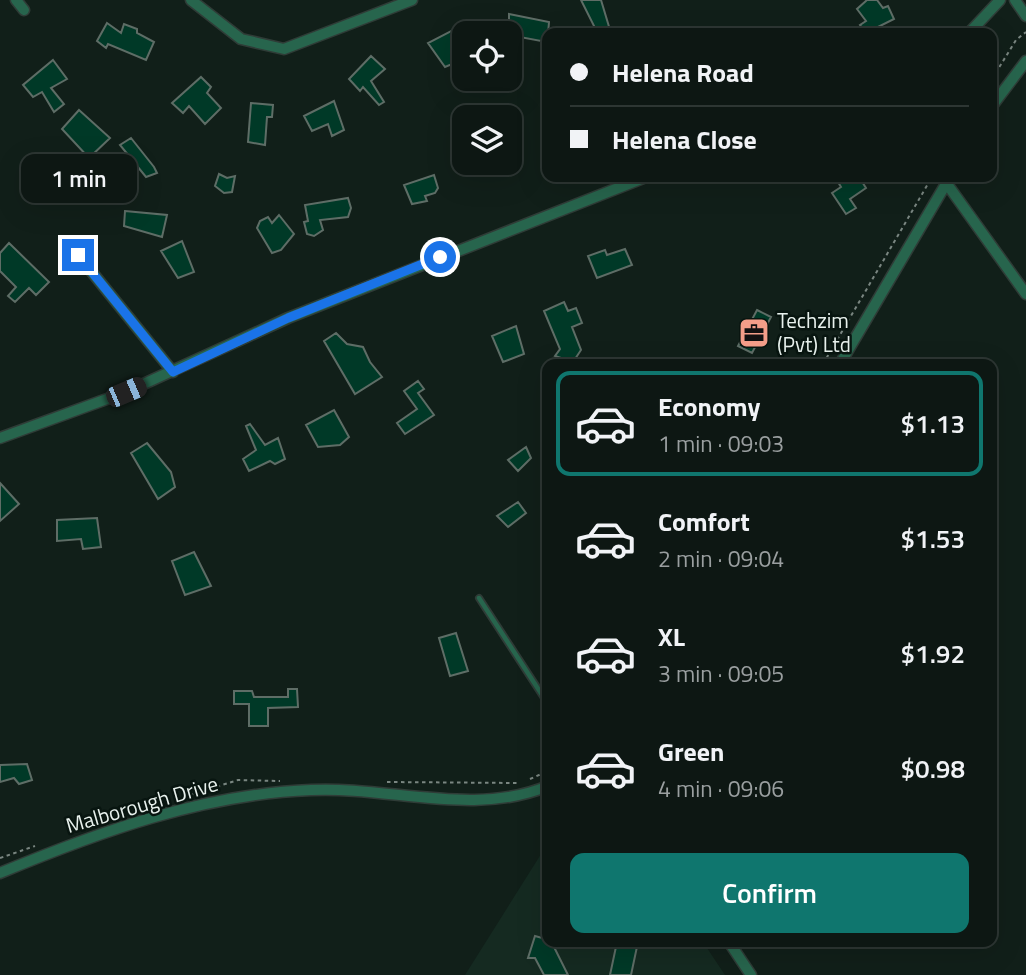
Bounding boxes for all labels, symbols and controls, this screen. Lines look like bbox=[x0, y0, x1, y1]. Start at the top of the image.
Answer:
map controls bbox=[452, 21, 522, 175]
button: locate bbox=[452, 21, 522, 91]
text: Helena Road bbox=[612, 53, 754, 92]
button: layers bbox=[452, 105, 522, 175]
text: Helena Close bbox=[612, 120, 757, 159]
callout: 1 min bbox=[20, 154, 136, 202]
text: 1 min bbox=[51, 161, 107, 196]
route end bbox=[62, 239, 94, 271]
route start bbox=[424, 241, 456, 273]
place label: Techzim (Pvt) Ltd bbox=[777, 304, 851, 360]
office icon: Techzim (Pvt) Ltd bbox=[737, 316, 771, 350]
car bbox=[103, 374, 150, 410]
text: Economy bbox=[658, 387, 760, 426]
icon: car bbox=[574, 392, 637, 455]
text: $1.13 bbox=[901, 404, 965, 443]
text: 1 min · 09:03 bbox=[658, 426, 784, 461]
text: Comfort bbox=[658, 502, 750, 541]
icon: car bbox=[574, 507, 637, 570]
text: $1.53 bbox=[901, 519, 965, 558]
text: 2 min · 09:04 bbox=[658, 541, 784, 576]
text: XL bbox=[658, 617, 685, 656]
icon: car bbox=[574, 622, 637, 685]
text: $1.92 bbox=[901, 634, 965, 673]
text: 3 min · 09:05 bbox=[658, 656, 784, 691]
text: Green bbox=[658, 732, 724, 771]
icon: car bbox=[574, 737, 637, 800]
text: $0.98 bbox=[901, 749, 965, 788]
street label: Malborough Drive bbox=[62, 767, 222, 841]
text: 4 min · 09:06 bbox=[658, 771, 784, 806]
button: Confirm bbox=[570, 853, 969, 933]

